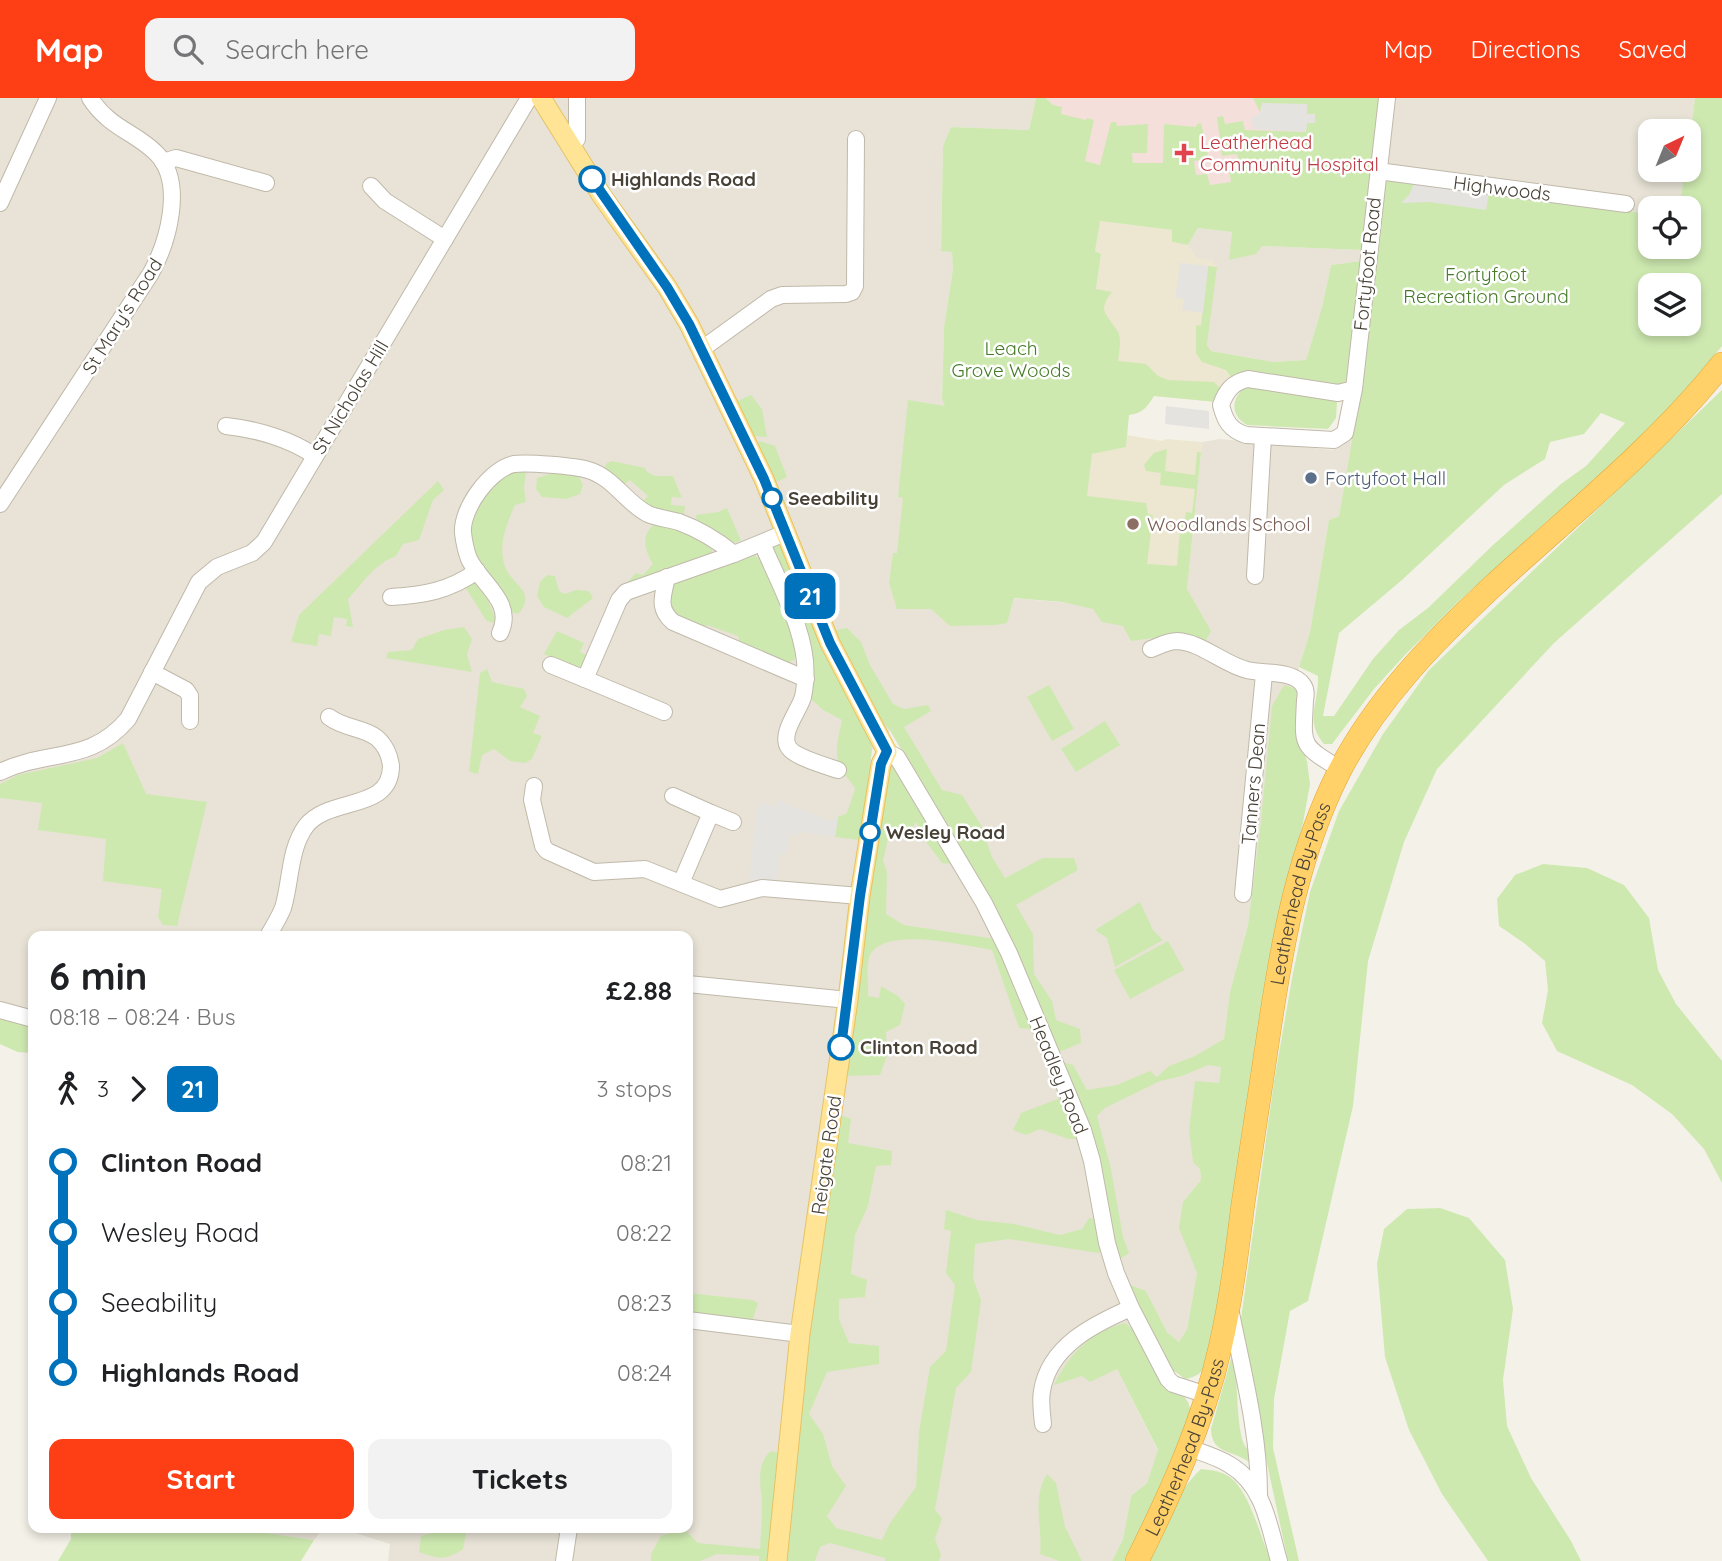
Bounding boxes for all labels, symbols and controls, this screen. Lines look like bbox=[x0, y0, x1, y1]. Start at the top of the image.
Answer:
search box bbox=[145, 18, 635, 81]
text: Map bbox=[35, 29, 103, 70]
icon: search bbox=[169, 30, 207, 68]
text: Search here bbox=[225, 33, 369, 66]
text: Map bbox=[1384, 34, 1433, 64]
text: Directions bbox=[1471, 34, 1581, 64]
text: Saved bbox=[1619, 34, 1687, 64]
north arrow bbox=[1638, 119, 1701, 182]
map controls bbox=[1638, 119, 1701, 336]
place label: Leatherhead Community Hospital bbox=[1200, 130, 1379, 176]
marker: Leatherhead Community Hospital bbox=[1174, 143, 1194, 163]
marker: Highlands Road bbox=[579, 166, 605, 192]
place label: Highlands Road bbox=[611, 167, 756, 191]
street label: Highwoods bbox=[1452, 170, 1552, 206]
street label: Fortyfoot Road bbox=[1348, 196, 1386, 332]
button: locate bbox=[1638, 196, 1701, 259]
street label: St Mary's Road bbox=[77, 253, 167, 379]
park label: Fortyfoot Recreation Ground bbox=[1403, 262, 1569, 308]
button: layers bbox=[1638, 273, 1701, 336]
street label: St Nicholas Hill bbox=[307, 336, 393, 458]
park label: Leach Grove Woods bbox=[952, 336, 1070, 382]
place label: Fortyfoot Hall bbox=[1325, 466, 1446, 490]
marker: Fortyfoot Hall bbox=[1303, 470, 1319, 486]
place label: Seeability bbox=[788, 486, 879, 510]
marker: Seeability bbox=[762, 488, 782, 508]
place label: Woodlands School bbox=[1147, 512, 1311, 536]
marker: Woodlands School bbox=[1125, 516, 1141, 532]
line badge: 21 bbox=[778, 573, 842, 619]
text: 21 bbox=[799, 581, 822, 611]
street label: Tanners Dean bbox=[1236, 722, 1270, 846]
street label: Leatherhead By-Pass bbox=[1264, 798, 1336, 987]
place label: Wesley Road bbox=[886, 820, 1005, 844]
marker: Wesley Road bbox=[860, 822, 880, 842]
text: 6 min bbox=[49, 952, 147, 1000]
text: £2.88 bbox=[606, 974, 672, 1007]
text: 08:18 – 08:24 · Bus bbox=[49, 1002, 235, 1031]
street label: Headley Road bbox=[1024, 1012, 1094, 1138]
marker: Clinton Road bbox=[828, 1034, 854, 1060]
place label: Clinton Road bbox=[860, 1035, 978, 1059]
icon: walk bbox=[49, 1070, 87, 1108]
icon: forward bbox=[119, 1070, 157, 1108]
text: 3 bbox=[97, 1074, 109, 1103]
text: 21 bbox=[181, 1074, 204, 1104]
text: 3 stops bbox=[597, 1074, 672, 1103]
street label: Reigate Road bbox=[806, 1094, 846, 1216]
text: Clinton Road bbox=[101, 1146, 262, 1179]
text: 08:21 bbox=[620, 1148, 672, 1177]
text: Wesley Road bbox=[101, 1216, 259, 1249]
text: 08:22 bbox=[616, 1218, 672, 1247]
text: Seeability bbox=[101, 1286, 217, 1319]
text: 08:23 bbox=[617, 1288, 672, 1317]
street label: Leatherhead By-Pass bbox=[1139, 1355, 1229, 1540]
text: Highlands Road bbox=[101, 1356, 299, 1389]
text: 08:24 bbox=[617, 1358, 672, 1387]
button: Start bbox=[49, 1439, 354, 1519]
button: Tickets bbox=[368, 1439, 672, 1519]

